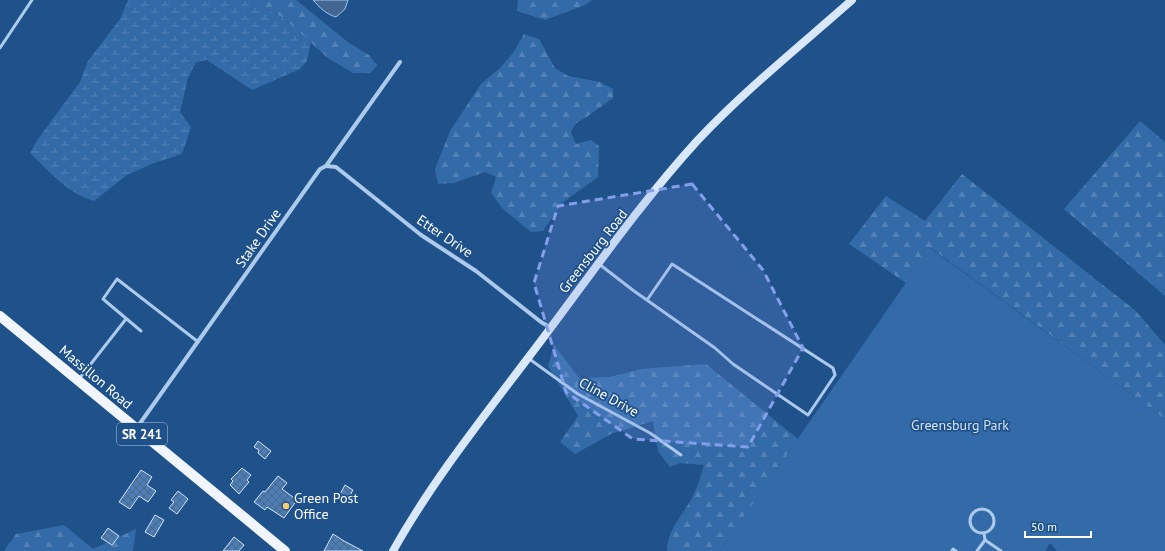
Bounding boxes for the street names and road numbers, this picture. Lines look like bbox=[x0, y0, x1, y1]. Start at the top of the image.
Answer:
street label: Stake Drive bbox=[231, 205, 285, 271]
street label: Greensburg Road bbox=[555, 205, 631, 297]
street label: Etter Drive bbox=[414, 211, 476, 261]
street label: Massillon Road bbox=[56, 341, 136, 413]
street label: Cline Drive bbox=[576, 373, 642, 421]
road number: SR 241 bbox=[117, 423, 167, 445]

